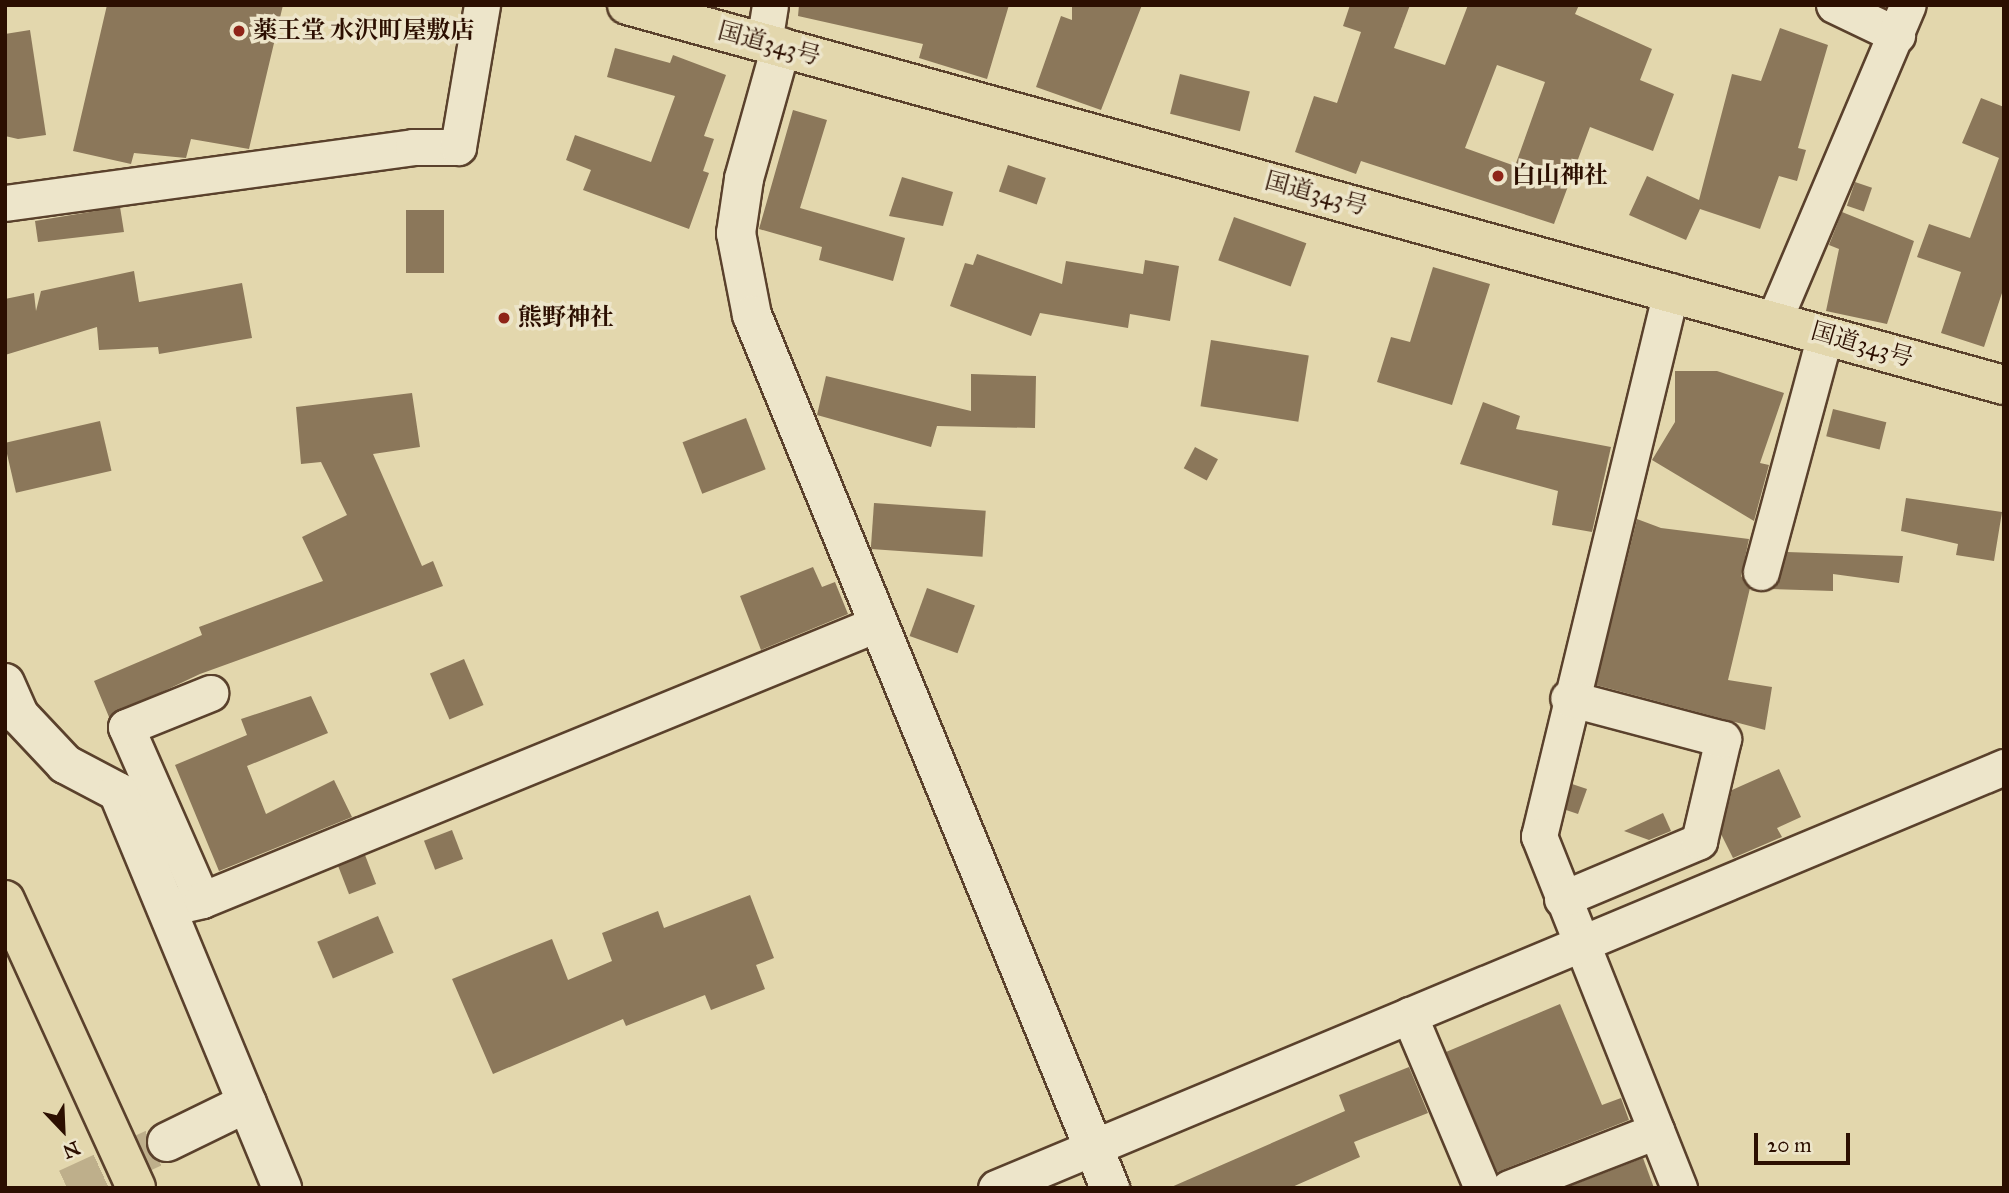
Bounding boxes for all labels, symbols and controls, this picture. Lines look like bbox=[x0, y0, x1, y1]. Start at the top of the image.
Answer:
place label: 薬王堂 水沢町屋敷店 bbox=[253, 17, 474, 45]
street label: 国道343号 bbox=[715, 17, 823, 71]
marker: 薬王堂 水沢町屋敷店 bbox=[231, 23, 247, 39]
place label: 白山神社 bbox=[1512, 162, 1608, 190]
street label: 国道343号 bbox=[1262, 167, 1370, 221]
marker: 白山神社 bbox=[1490, 168, 1506, 184]
place label: 熊野神社 bbox=[518, 304, 614, 332]
marker: 熊野神社 bbox=[496, 310, 512, 326]
street label: 国道343号 bbox=[1808, 317, 1916, 373]
north arrow bbox=[28, 1095, 98, 1165]
scale bar bbox=[1757, 1120, 1853, 1164]
text: 20 m bbox=[1767, 1132, 1812, 1158]
text: N bbox=[59, 1136, 83, 1164]

